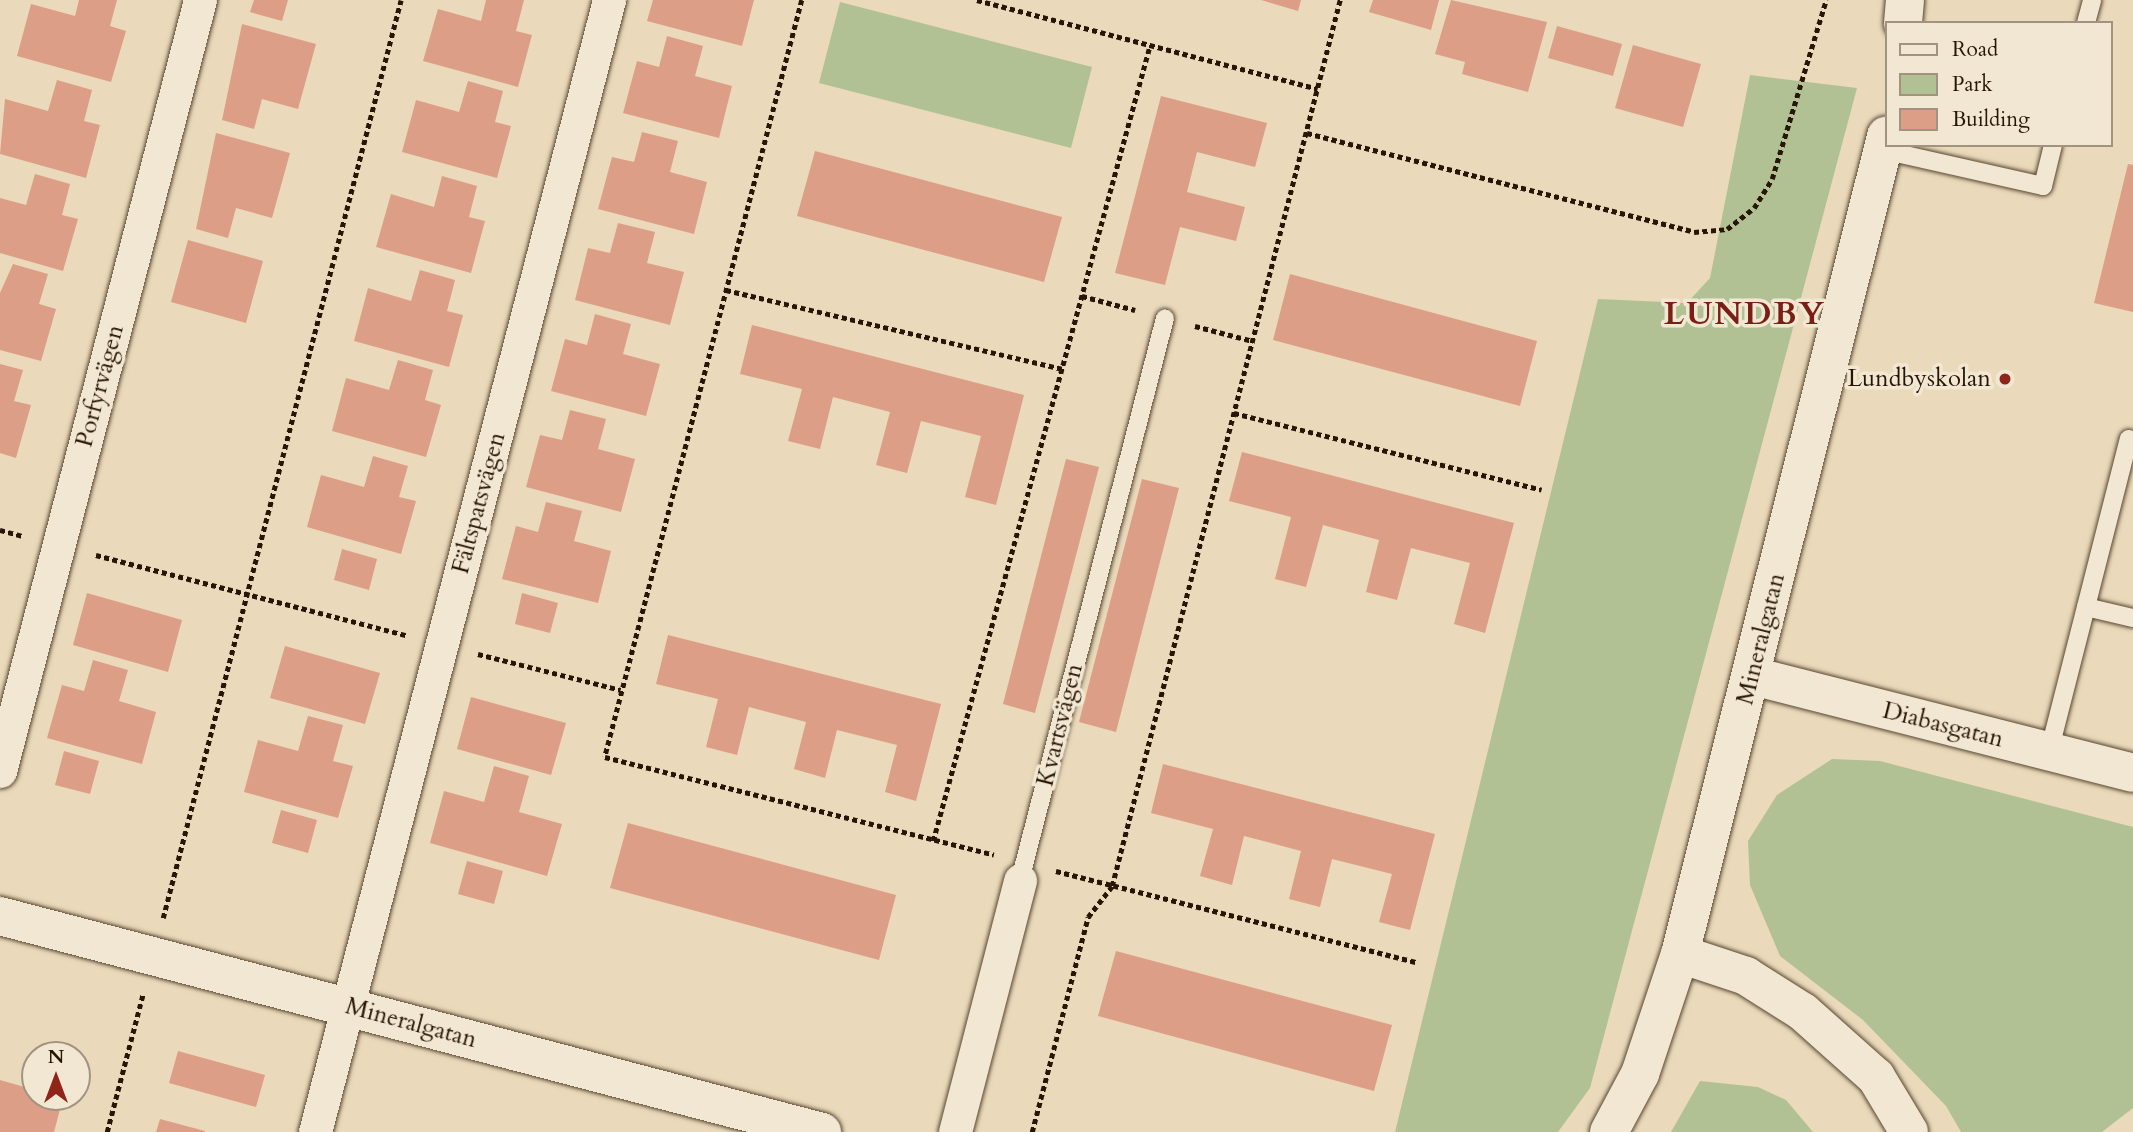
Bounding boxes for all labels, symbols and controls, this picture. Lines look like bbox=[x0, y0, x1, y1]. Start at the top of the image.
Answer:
legend bbox=[1884, 21, 2112, 147]
text: Road bbox=[1952, 35, 1998, 64]
text: Park bbox=[1952, 70, 1992, 99]
text: Building bbox=[1952, 105, 2030, 134]
district label: LUNDBY bbox=[1665, 295, 1825, 333]
street label: Porfyrvägen bbox=[70, 322, 130, 450]
place label: Lundbyskolan bbox=[1847, 365, 1991, 393]
marker: Lundbyskolan bbox=[1997, 371, 2013, 387]
street label: Fältspatsvägen bbox=[446, 429, 512, 577]
street label: Mineralgatan bbox=[1731, 570, 1791, 708]
street label: Kvartsvägen bbox=[1031, 661, 1089, 789]
street label: Diabasgatan bbox=[1880, 696, 2006, 754]
street label: Mineralgatan bbox=[342, 992, 480, 1054]
north arrow bbox=[21, 1041, 91, 1111]
text: N bbox=[48, 1044, 64, 1070]

